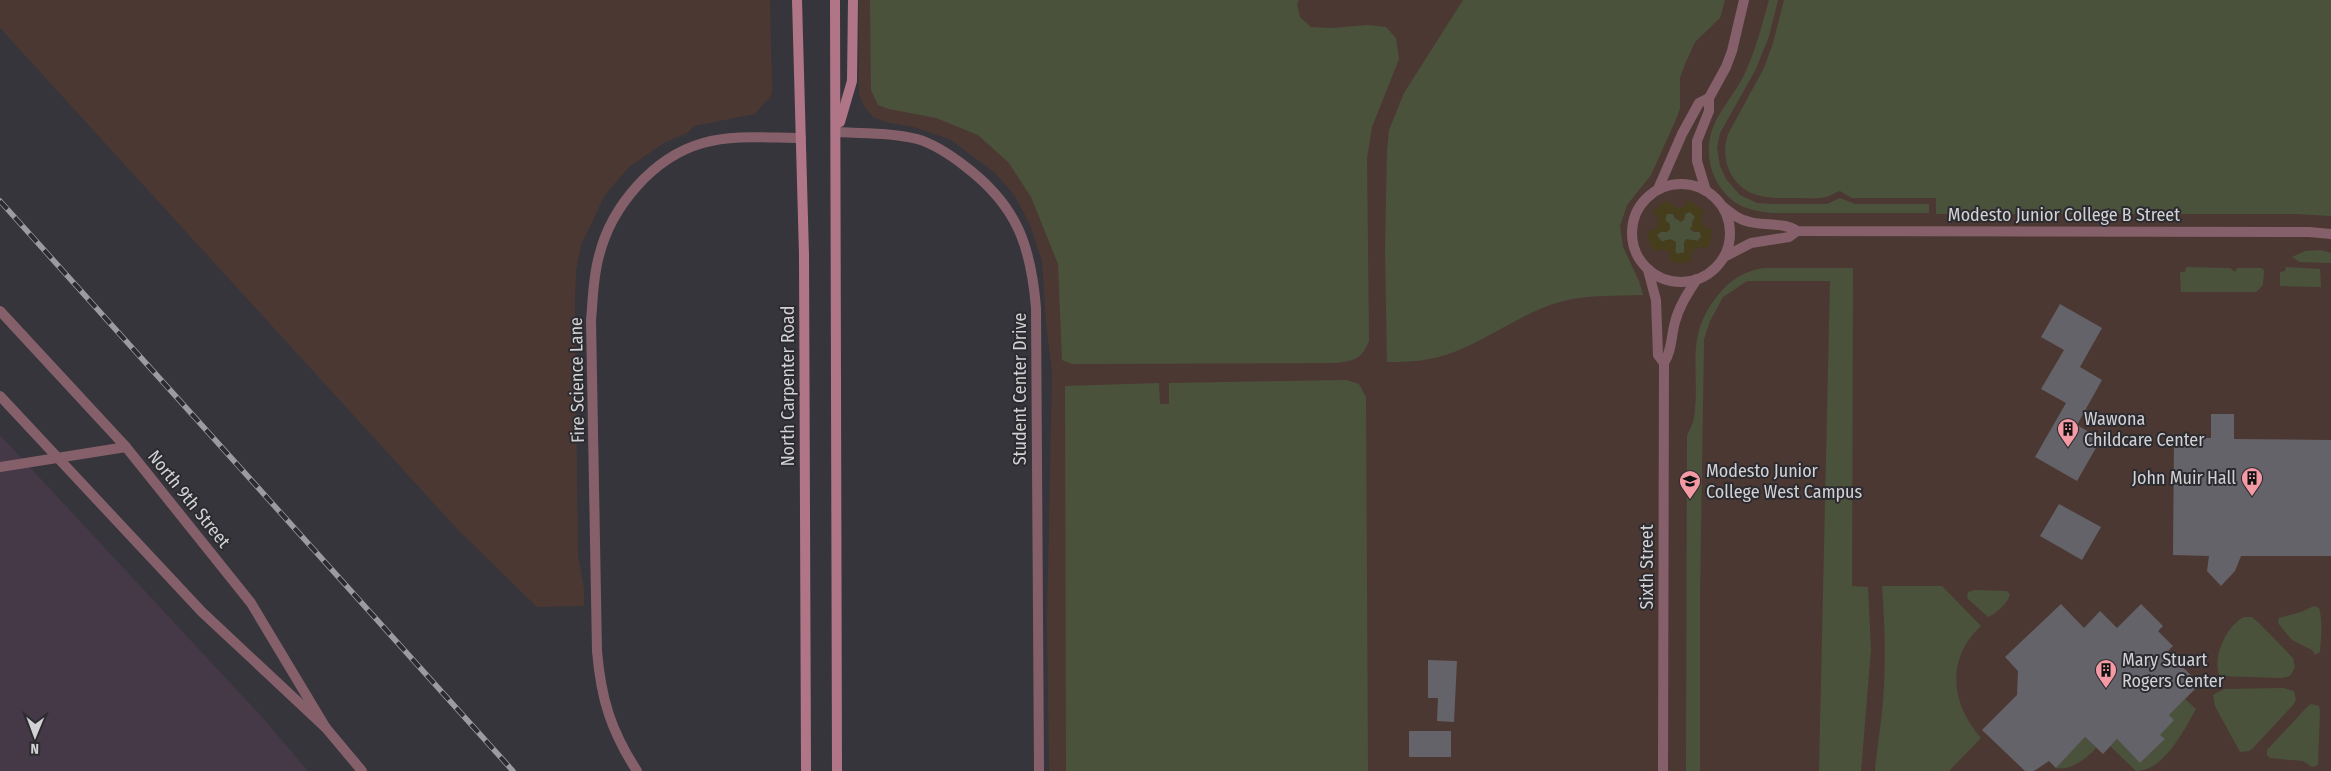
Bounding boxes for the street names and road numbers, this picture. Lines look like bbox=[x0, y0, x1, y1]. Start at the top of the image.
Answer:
street label: Modesto Junior College B Street bbox=[1948, 204, 2180, 226]
street label: North Carpenter Road bbox=[777, 306, 799, 466]
street label: Student Center Drive bbox=[1009, 313, 1031, 465]
street label: Fire Science Lane bbox=[565, 317, 589, 443]
street label: North 9th Street bbox=[143, 446, 235, 552]
street label: Sixth Street bbox=[1636, 524, 1658, 610]

